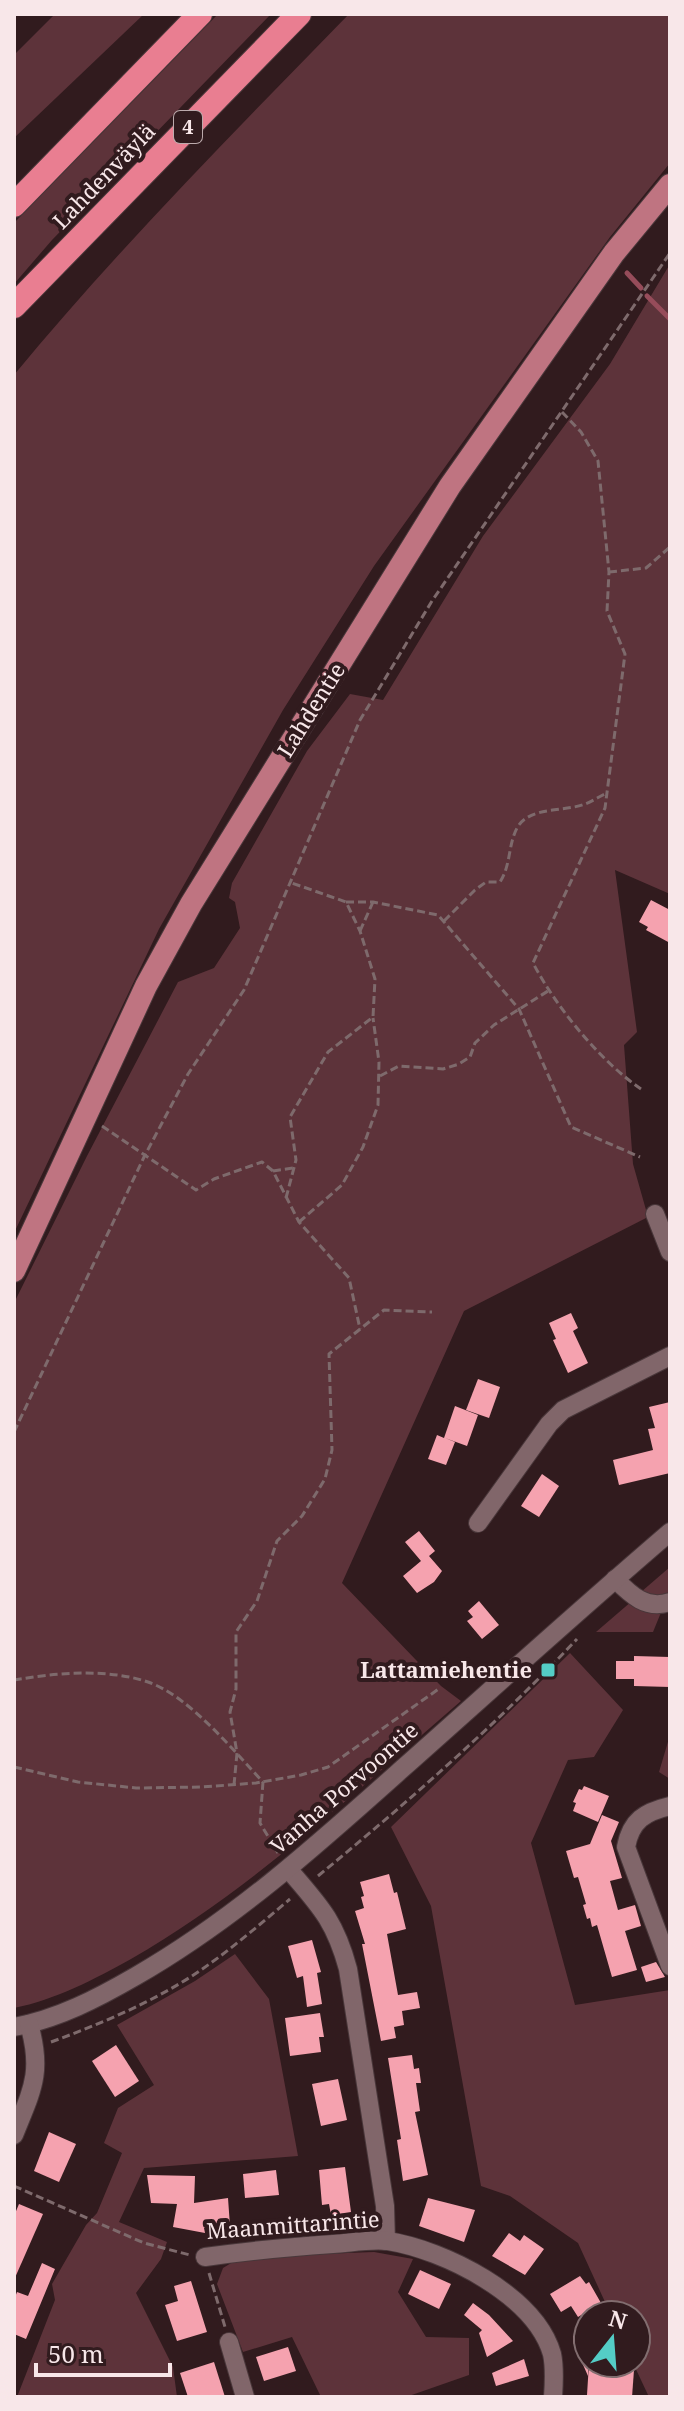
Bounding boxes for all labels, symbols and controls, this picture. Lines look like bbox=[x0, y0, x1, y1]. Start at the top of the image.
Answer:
road number: 4 bbox=[174, 111, 202, 143]
street label: Lahdenväylä bbox=[45, 116, 161, 235]
street label: Lahdentie bbox=[269, 657, 351, 762]
place label: Lattamiehentie bbox=[360, 1654, 532, 1684]
marker: Lattamiehentie bbox=[539, 1661, 557, 1679]
street label: Vanha Porvoontie bbox=[263, 1714, 424, 1860]
street label: Maanmittarintie bbox=[205, 2203, 380, 2245]
north arrow bbox=[572, 2299, 652, 2379]
text: N bbox=[605, 2302, 631, 2336]
scale bar bbox=[36, 2327, 170, 2377]
text: 50 m bbox=[48, 2337, 104, 2370]

